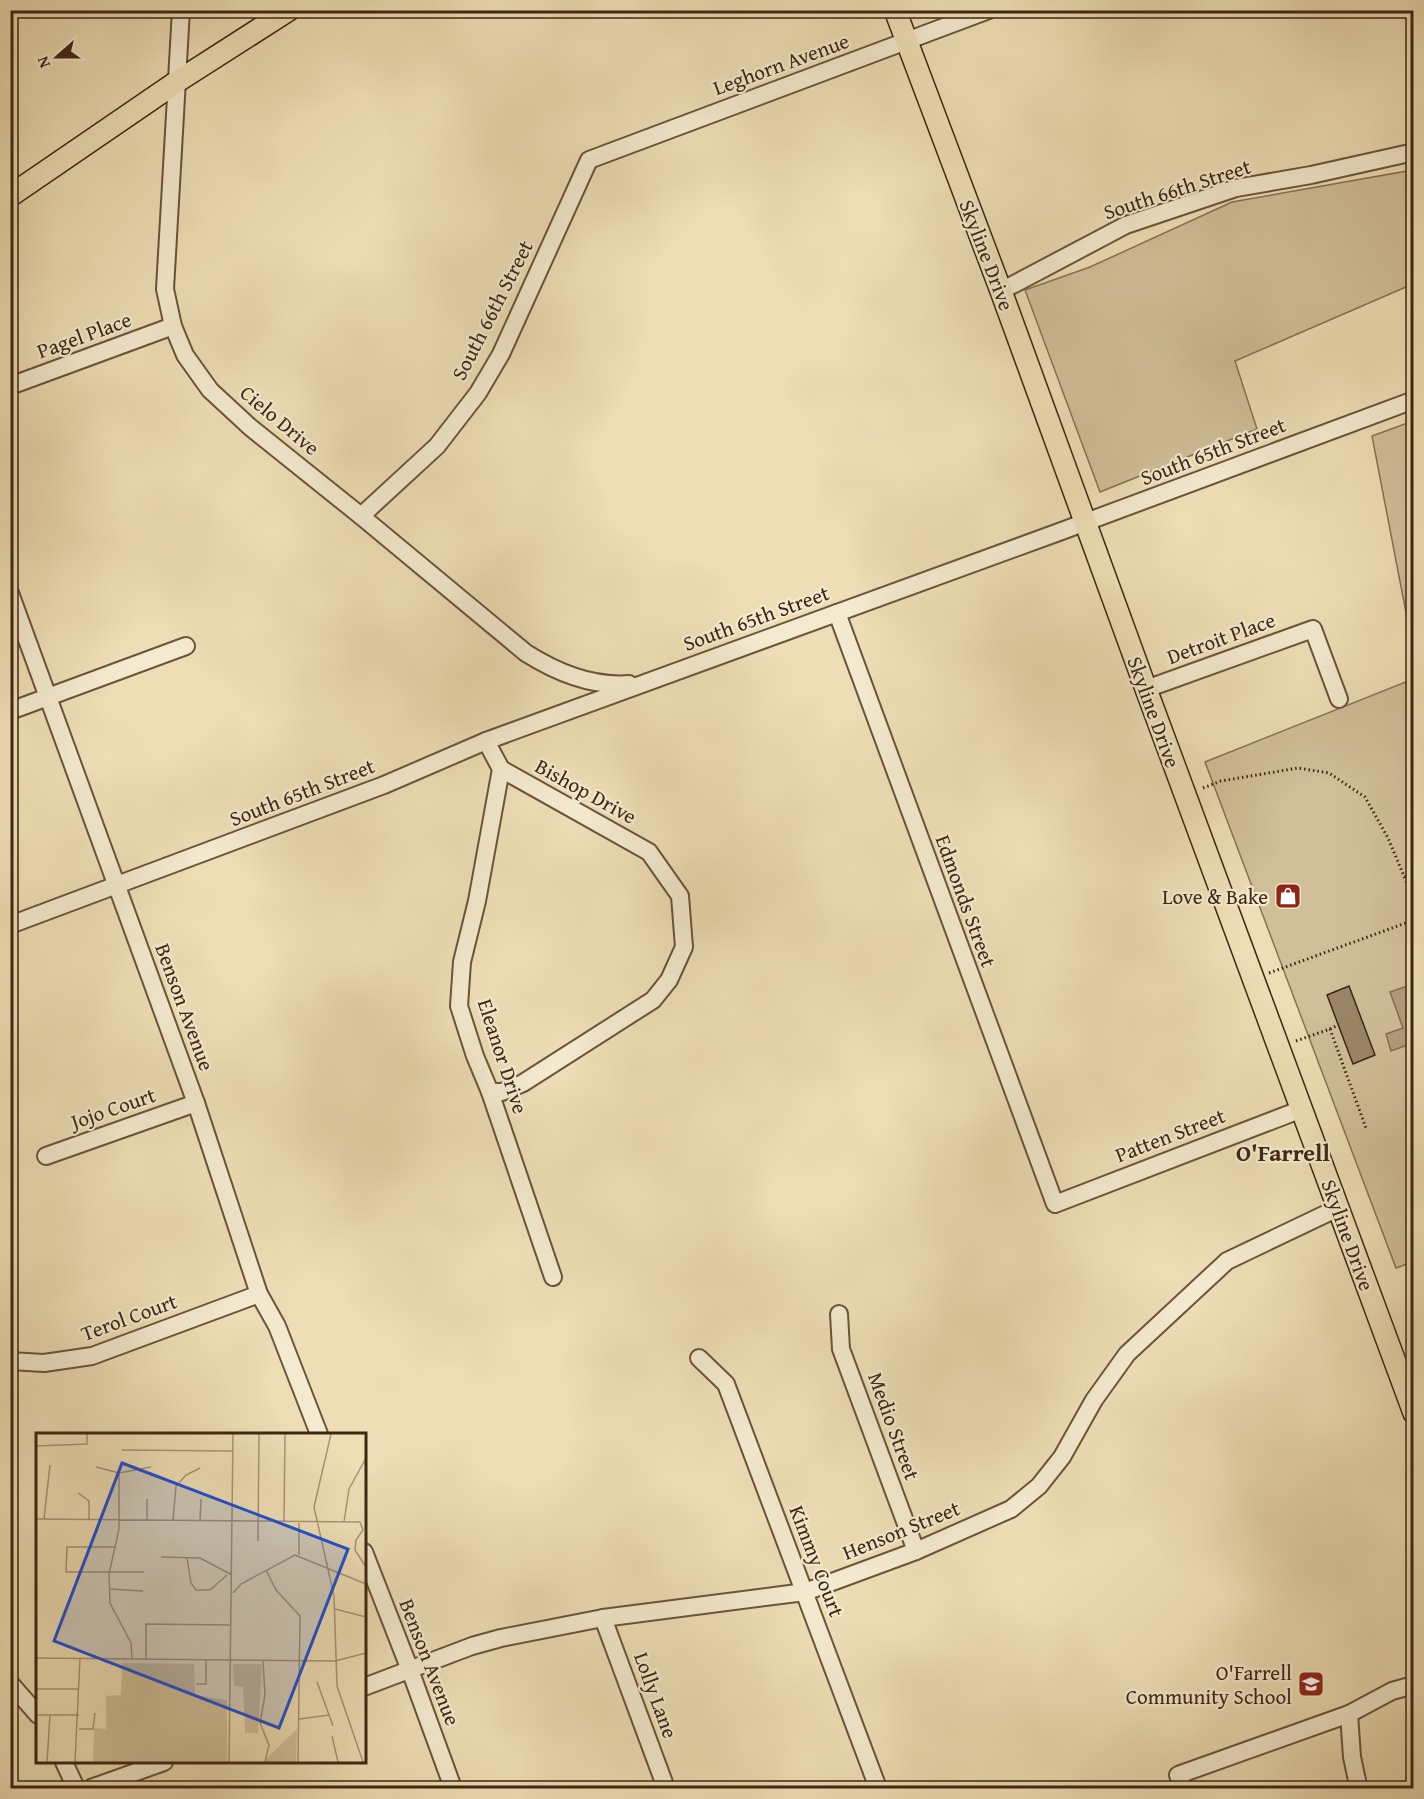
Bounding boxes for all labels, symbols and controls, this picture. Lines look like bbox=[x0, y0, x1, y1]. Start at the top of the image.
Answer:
street label: Leghorn Avenue bbox=[709, 25, 853, 103]
north arrow bbox=[27, 27, 87, 87]
text: N bbox=[30, 53, 56, 72]
street label: South 66th Street bbox=[1099, 150, 1255, 227]
street label: Skyline Drive bbox=[952, 195, 1022, 315]
street label: South 66th Street bbox=[443, 234, 541, 385]
street label: Pagel Place bbox=[32, 304, 136, 366]
street label: Cielo Drive bbox=[233, 377, 327, 463]
street label: South 65th Street bbox=[1136, 409, 1291, 493]
street label: South 65th Street bbox=[679, 577, 834, 659]
street label: Detroit Place bbox=[1162, 604, 1280, 672]
street label: Skyline Drive bbox=[1120, 652, 1189, 772]
street label: South 65th Street bbox=[225, 750, 380, 834]
street label: Bishop Drive bbox=[530, 750, 642, 832]
street label: Edmonds Street bbox=[928, 830, 1004, 972]
place label: Love & Bake bbox=[1162, 881, 1268, 912]
shop icon: Love & Bake bbox=[1273, 881, 1303, 911]
street label: Benson Avenue bbox=[148, 939, 222, 1075]
street label: Eleanor Drive bbox=[470, 995, 536, 1118]
street label: Jojo Court bbox=[64, 1079, 160, 1138]
street label: Patten Street bbox=[1111, 1100, 1230, 1170]
district label: O'Farrell bbox=[1236, 1135, 1331, 1170]
street label: Skyline Drive bbox=[1314, 1175, 1383, 1295]
street label: Terol Court bbox=[77, 1285, 182, 1349]
street label: Medio Street bbox=[860, 1368, 928, 1485]
inset map bbox=[36, 1433, 366, 1763]
street label: Henson Street bbox=[838, 1492, 965, 1568]
street label: Kimmy Court bbox=[782, 1501, 853, 1622]
street label: Benson Avenue bbox=[392, 1594, 468, 1730]
street label: Lolly Lane bbox=[626, 1648, 686, 1743]
place label: O'Farrell Community School bbox=[1126, 1657, 1292, 1712]
school or university icon: O'Farrell Community School bbox=[1296, 1669, 1326, 1699]

